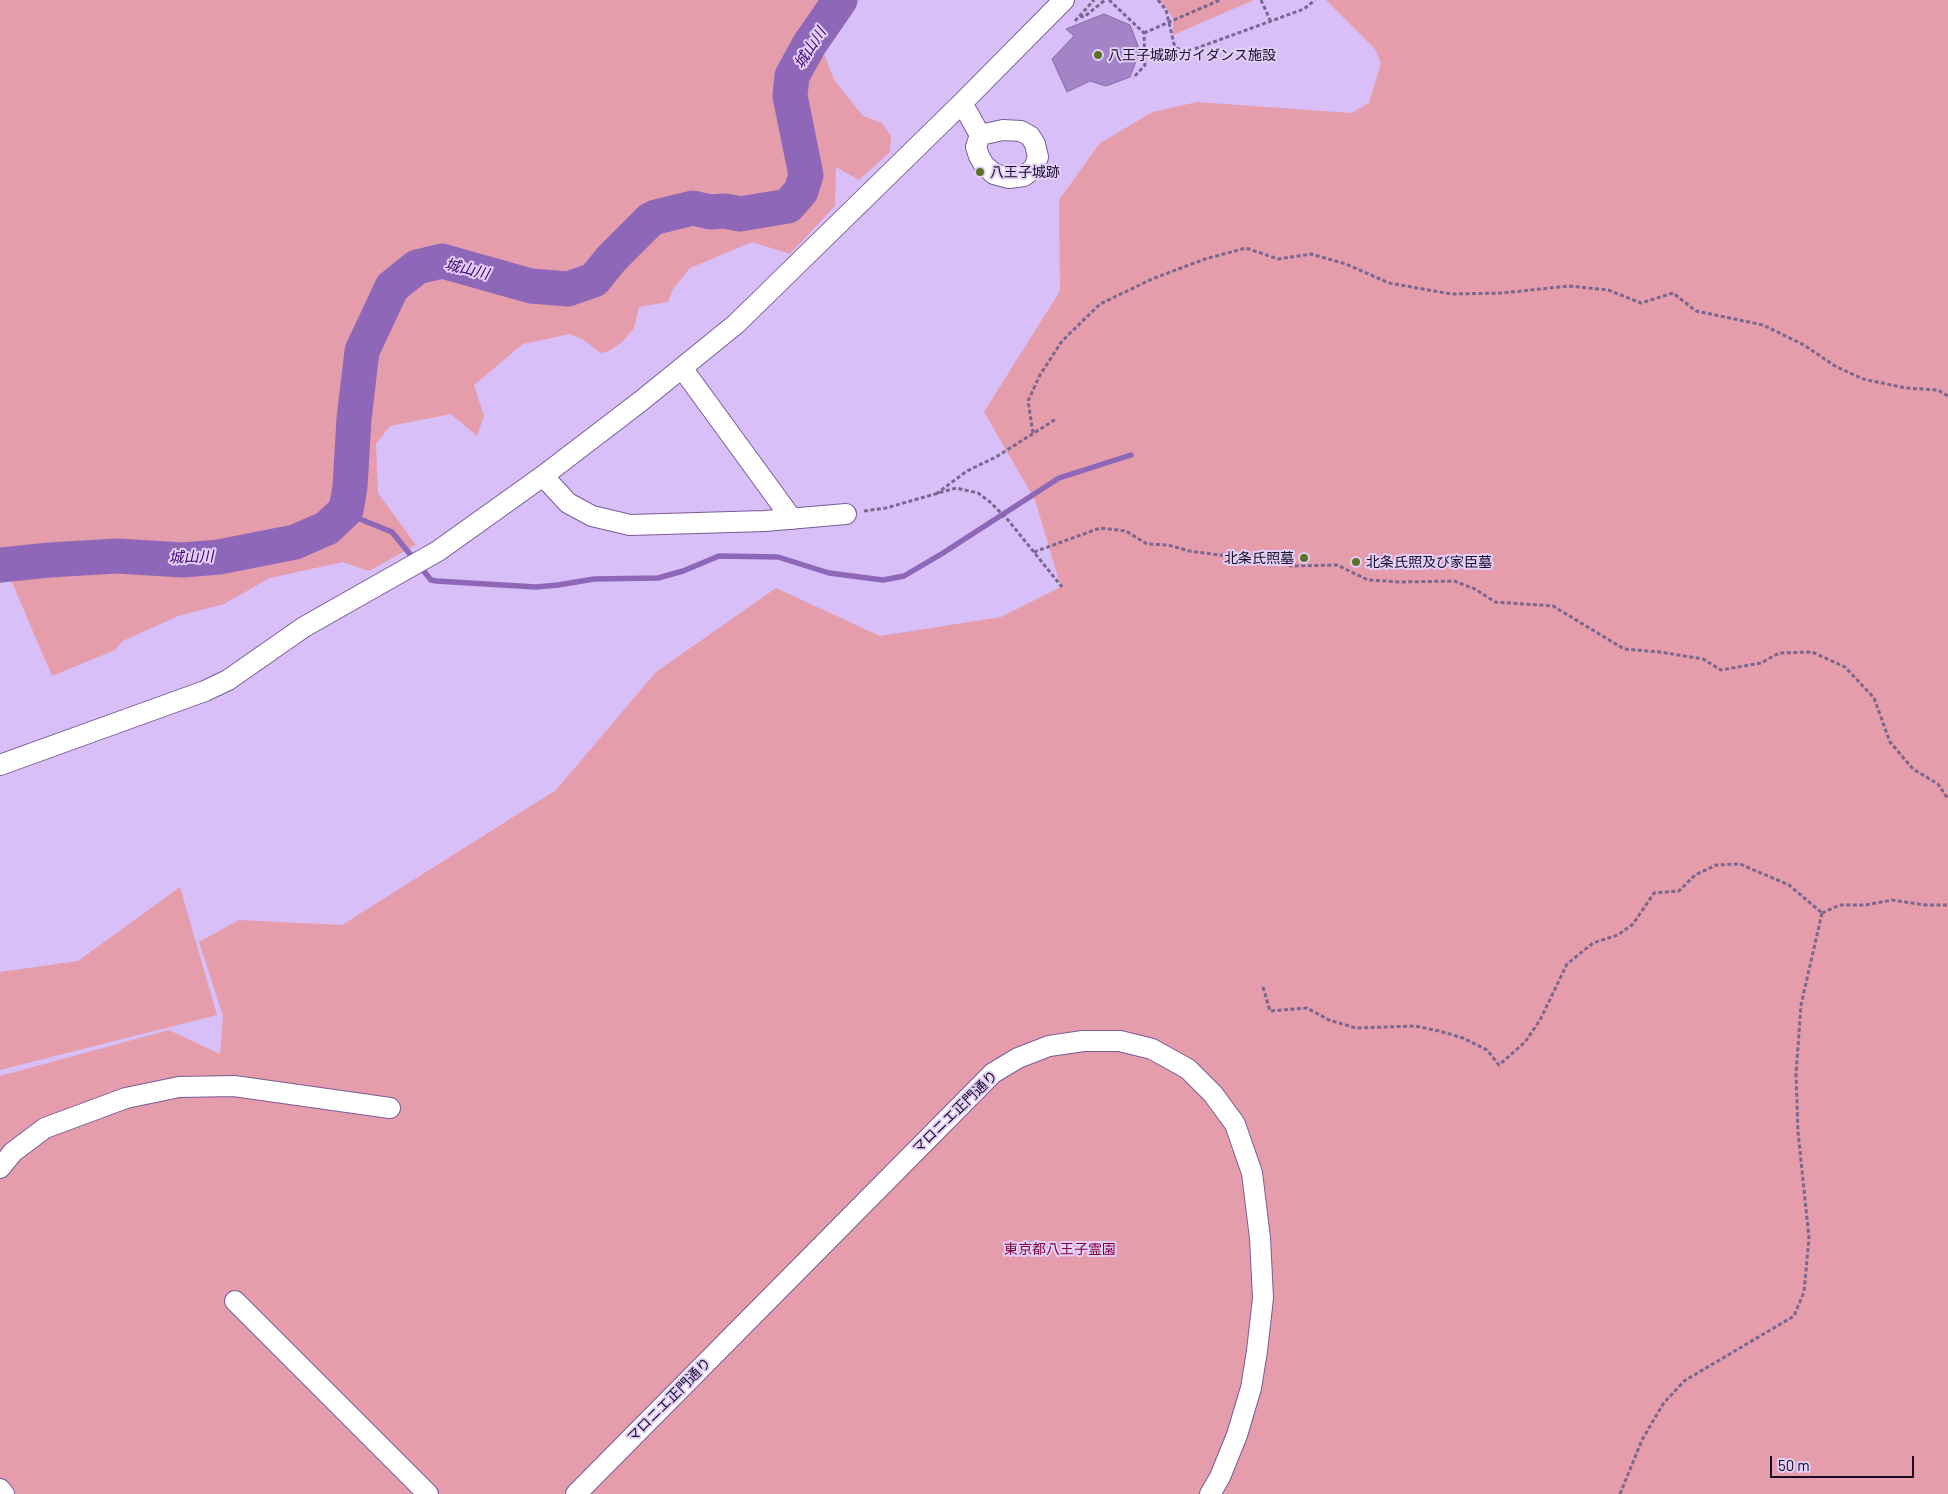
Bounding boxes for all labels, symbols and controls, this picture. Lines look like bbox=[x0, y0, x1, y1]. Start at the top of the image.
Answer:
water label: 城山川 bbox=[790, 24, 830, 72]
place label: 八王子城跡ガイダンス施設 bbox=[1108, 47, 1276, 63]
marker: 八王子城跡ガイダンス施設 bbox=[1092, 49, 1104, 61]
place label: 八王子城跡 bbox=[990, 164, 1060, 180]
marker: 八王子城跡 bbox=[974, 166, 986, 178]
water label: 城山川 bbox=[443, 255, 491, 283]
water label: 城山川 bbox=[168, 547, 214, 567]
place label: 北条氏照墓 bbox=[1224, 550, 1294, 566]
marker: 北条氏照墓 bbox=[1298, 552, 1310, 564]
place label: 北条氏照及び家臣墓 bbox=[1366, 554, 1492, 570]
marker: 北条氏照及び家臣墓 bbox=[1350, 556, 1362, 568]
street label: マロニエ正門通り bbox=[909, 1067, 1001, 1157]
park label: 東京都八王子霊園 bbox=[1004, 1241, 1116, 1257]
street label: マロニエ正門通り bbox=[623, 1354, 715, 1446]
scale bar bbox=[1773, 1446, 1917, 1478]
text: 50 m bbox=[1778, 1456, 1810, 1474]

